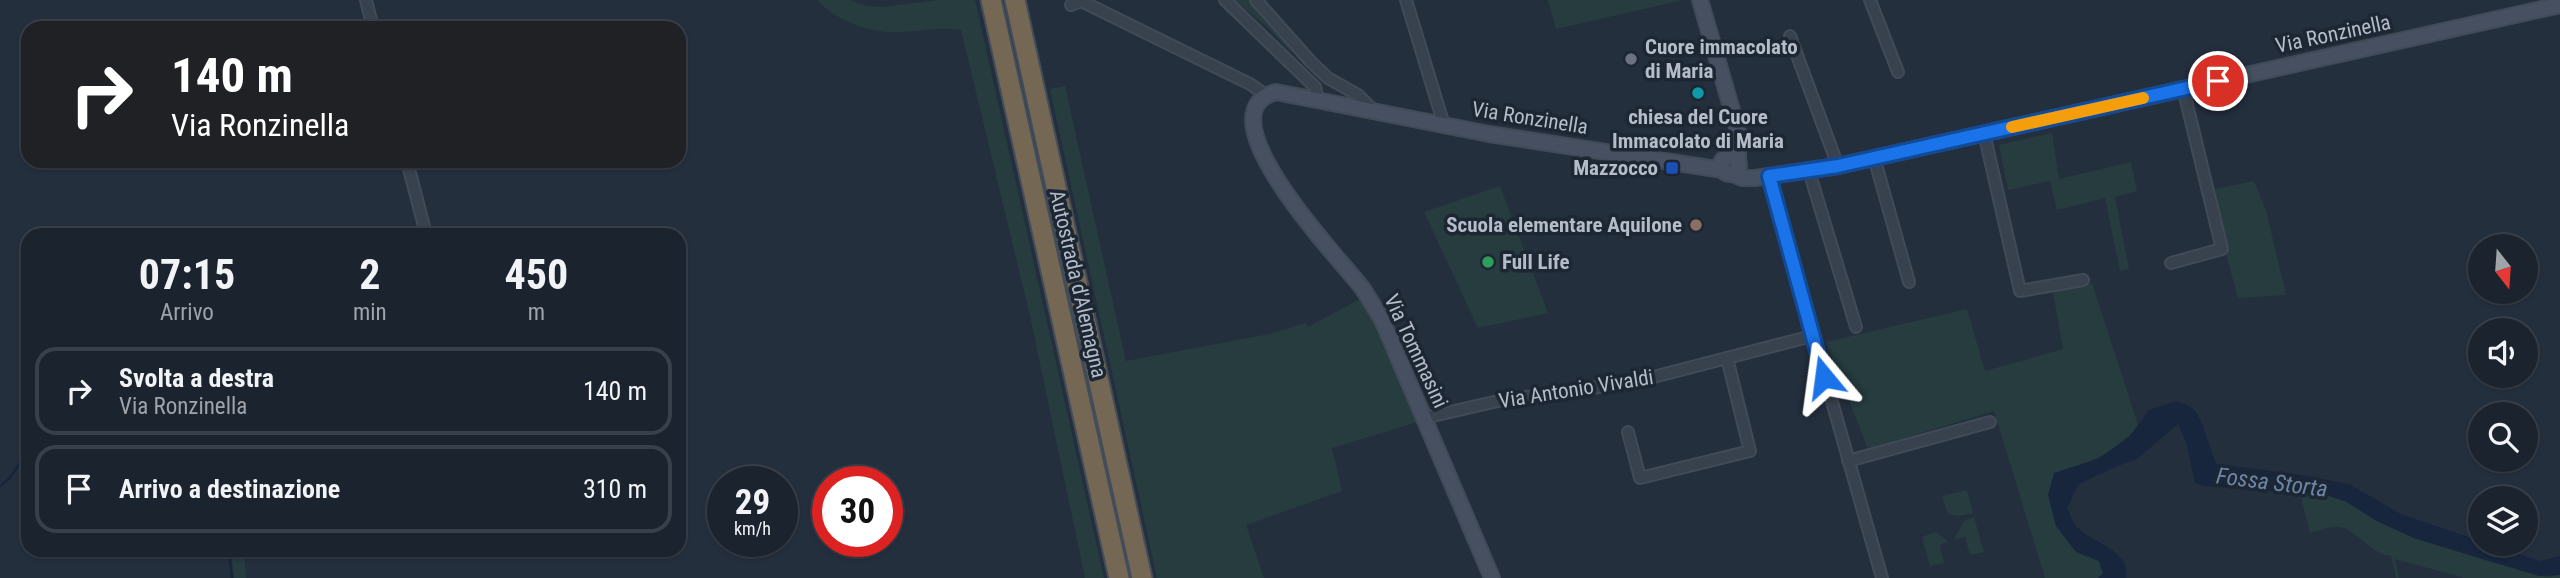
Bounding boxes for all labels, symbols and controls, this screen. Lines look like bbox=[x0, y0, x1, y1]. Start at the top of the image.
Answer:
street label: Via Ronzinella bbox=[2273, 10, 2393, 58]
place label: Cuore immacolato di Maria bbox=[1645, 35, 1798, 83]
text: 140 m bbox=[171, 47, 293, 104]
icon: right bbox=[56, 49, 147, 140]
marker: Cuore immacolato di Maria bbox=[1623, 51, 1639, 67]
pin bbox=[2188, 51, 2248, 111]
icon: arrive bbox=[2199, 62, 2237, 100]
marker: chiesa del Cuore Immacolato di Maria bbox=[1690, 85, 1706, 101]
street label: Via Ronzinella bbox=[1470, 97, 1590, 139]
place label: chiesa del Cuore Immacolato di Maria bbox=[1612, 105, 1784, 153]
text: Via Ronzinella bbox=[171, 106, 349, 144]
place label: Mazzocco bbox=[1573, 156, 1658, 180]
marker: Mazzocco bbox=[1664, 160, 1680, 176]
street label: Autostrada d'Alemagna bbox=[1045, 188, 1111, 380]
place label: Scuola elementare Aquilone bbox=[1446, 213, 1682, 237]
marker: Scuola elementare Aquilone bbox=[1688, 217, 1704, 233]
north arrow bbox=[2468, 234, 2538, 304]
map controls bbox=[2468, 234, 2538, 556]
text: 07:15 bbox=[139, 250, 235, 299]
text: 2 bbox=[359, 250, 380, 299]
text: 450 bbox=[504, 250, 568, 299]
place label: Full Life bbox=[1502, 250, 1570, 274]
marker: Full Life bbox=[1480, 254, 1496, 270]
street label: Via Tommasini bbox=[1379, 290, 1453, 412]
text: Arrivo bbox=[160, 299, 214, 326]
text: min bbox=[353, 299, 387, 326]
text: m bbox=[528, 299, 545, 326]
button: sound bbox=[2468, 318, 2538, 388]
position arrow bbox=[1787, 340, 1861, 414]
text: Svolta a destra bbox=[119, 363, 274, 393]
street label: Via Antonio Vivaldi bbox=[1497, 365, 1655, 413]
icon: right bbox=[60, 372, 98, 410]
text: 140 m bbox=[583, 376, 647, 406]
text: Via Ronzinella bbox=[119, 393, 247, 420]
button: search bbox=[2468, 402, 2538, 472]
water label: Fossa Storta bbox=[2215, 462, 2329, 503]
speed limit sign: 30 bbox=[812, 466, 903, 557]
icon: arrive bbox=[60, 470, 98, 508]
text: Arrivo a destinazione bbox=[119, 474, 340, 504]
text: 310 m bbox=[583, 474, 647, 504]
text: 29 bbox=[735, 482, 770, 523]
button: layers bbox=[2468, 486, 2538, 556]
text: km/h bbox=[734, 518, 771, 539]

